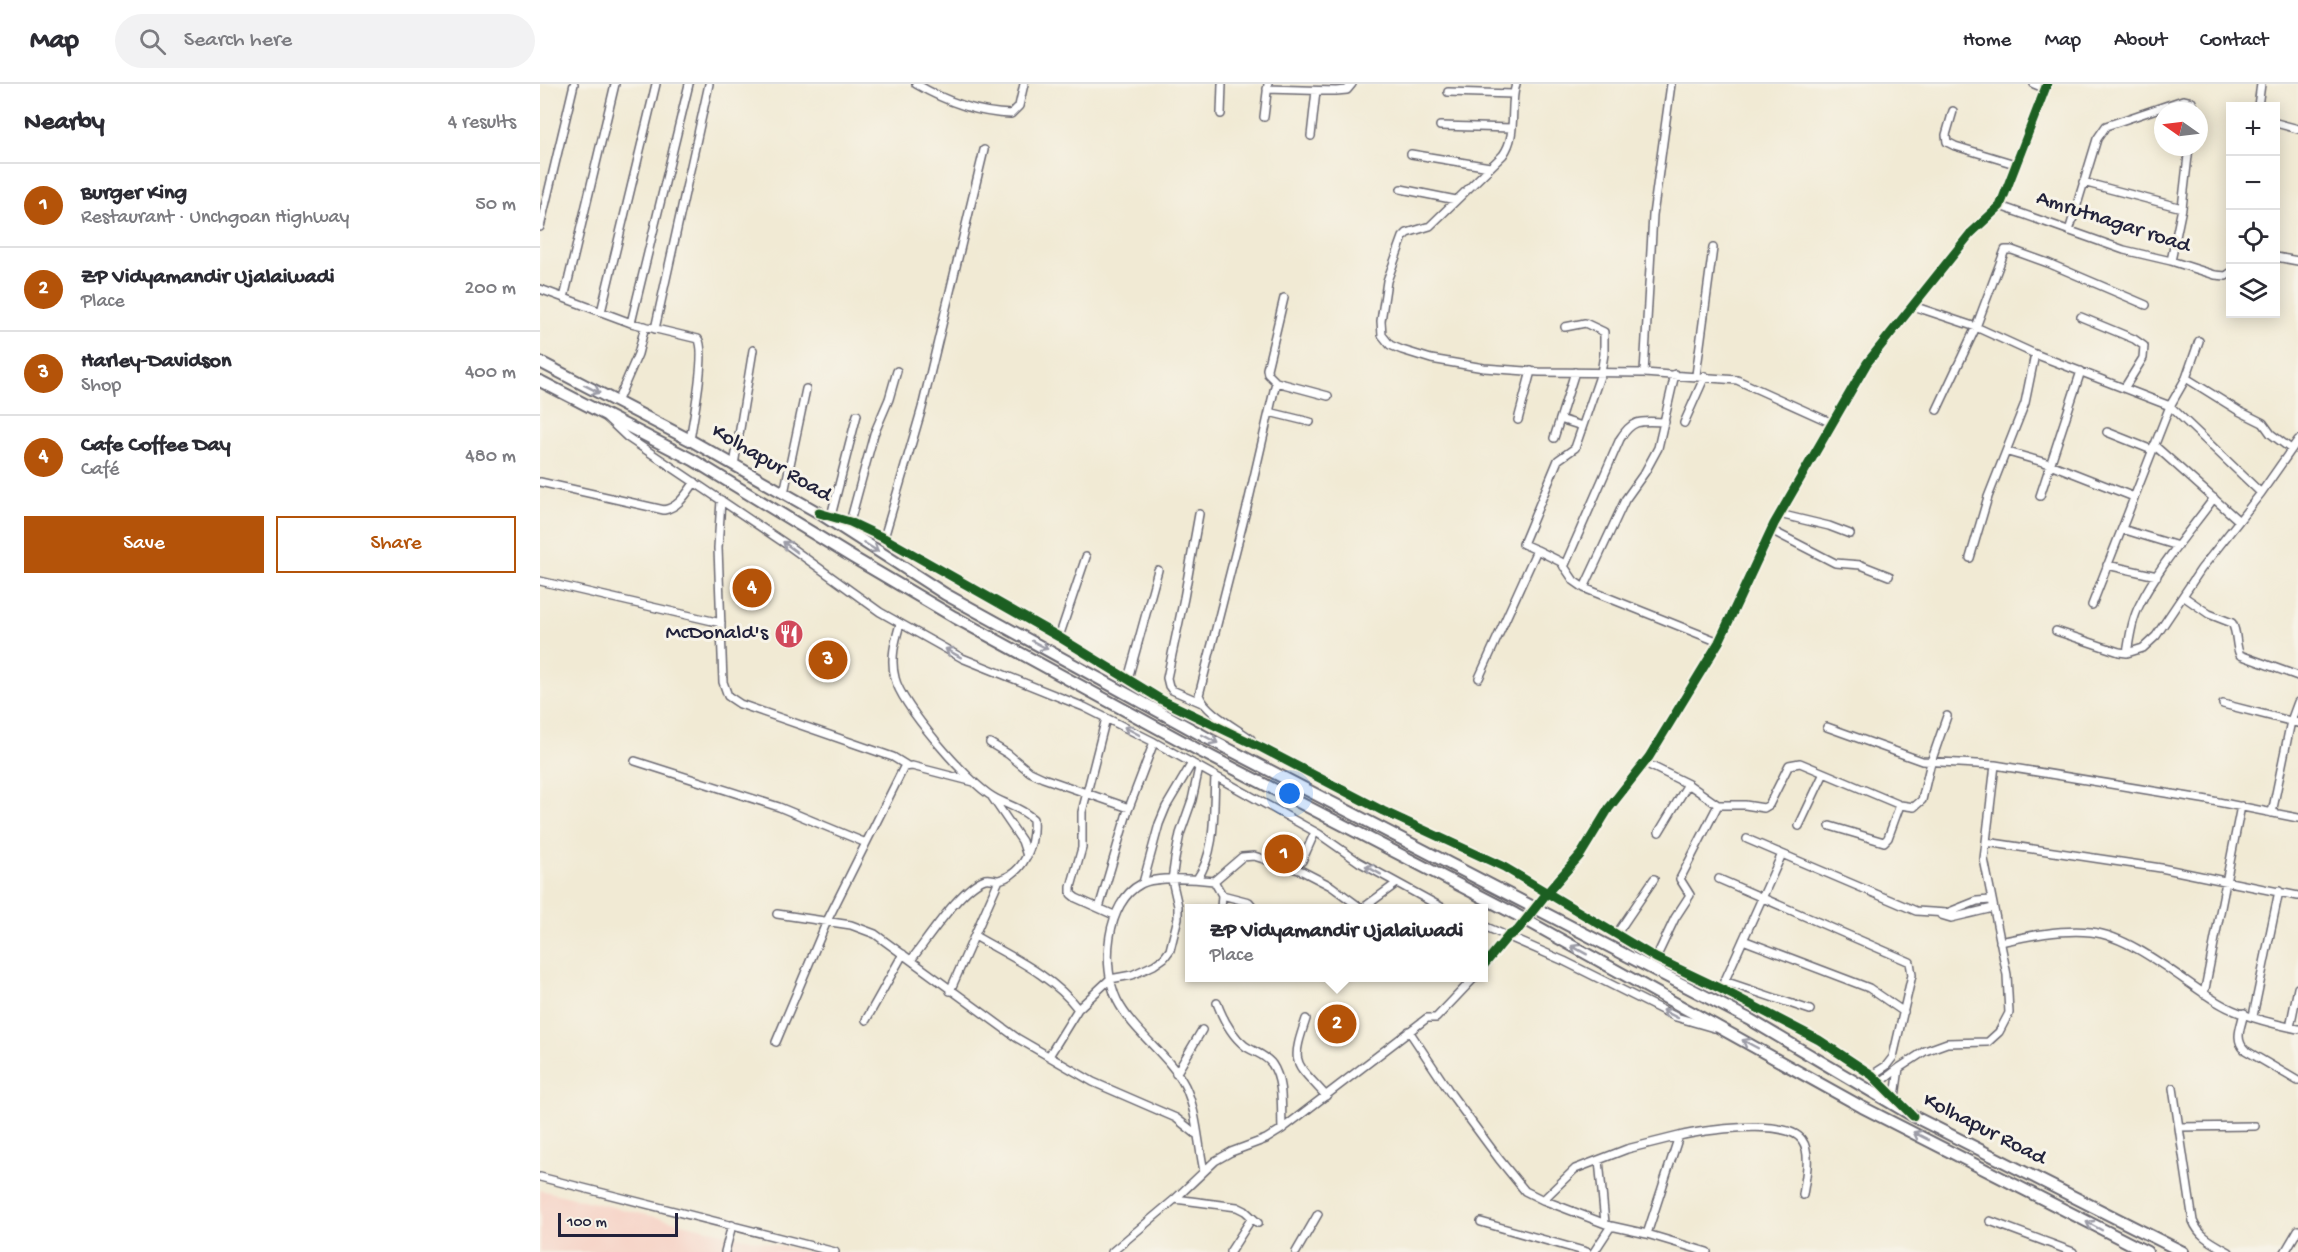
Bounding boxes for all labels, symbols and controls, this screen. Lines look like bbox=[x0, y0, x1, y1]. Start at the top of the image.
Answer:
search box bbox=[115, 14, 535, 68]
text: Map bbox=[30, 25, 79, 58]
icon: search bbox=[136, 25, 169, 58]
text: Search here bbox=[184, 28, 292, 54]
text: Home bbox=[1963, 29, 2011, 54]
text: Map bbox=[2044, 29, 2081, 54]
text: About bbox=[2114, 29, 2167, 54]
text: Contact bbox=[2200, 29, 2268, 54]
north arrow bbox=[2154, 102, 2208, 156]
map controls bbox=[2226, 102, 2280, 318]
button: + bbox=[2226, 102, 2280, 156]
text: Nearby bbox=[24, 108, 105, 139]
text: 4 results bbox=[448, 112, 516, 135]
button: − bbox=[2226, 156, 2280, 210]
text: Burger King bbox=[81, 181, 187, 207]
street label: Amrutnagar road bbox=[2033, 186, 2195, 261]
text: 1 bbox=[39, 194, 48, 217]
text: 50 m bbox=[475, 194, 516, 217]
text: Restaurant · Unchgoan Highway bbox=[81, 207, 349, 230]
button: locate bbox=[2226, 210, 2280, 264]
button: layers bbox=[2226, 264, 2280, 318]
text: ZP Vidyamandir Ujalaiwadi bbox=[81, 265, 335, 291]
text: 2 bbox=[39, 278, 48, 301]
text: 200 m bbox=[465, 278, 516, 301]
text: Place bbox=[81, 291, 125, 314]
text: Harley-Davidson bbox=[81, 349, 231, 375]
text: 3 bbox=[38, 362, 49, 385]
text: 400 m bbox=[465, 362, 516, 385]
text: Shop bbox=[81, 375, 121, 398]
one-way arrow bbox=[583, 383, 600, 395]
street label: Kolhapur Road bbox=[706, 419, 838, 510]
text: Cafe Coffee Day bbox=[81, 433, 231, 459]
text: 4 bbox=[39, 446, 48, 469]
text: 480 m bbox=[465, 446, 516, 469]
text: Café bbox=[81, 459, 119, 482]
button: Save bbox=[24, 516, 264, 573]
button: Share bbox=[276, 516, 516, 573]
one-way arrow bbox=[782, 541, 798, 553]
one-way arrow bbox=[862, 541, 879, 553]
pin: 4 bbox=[732, 566, 772, 610]
restaurant icon: McDonald's bbox=[773, 618, 805, 650]
place label: McDonald's bbox=[665, 621, 769, 647]
pin: 3 bbox=[808, 638, 848, 682]
one-way arrow bbox=[1030, 640, 1048, 651]
one-way arrow bbox=[945, 647, 962, 659]
one-way arrow bbox=[1123, 725, 1141, 736]
one-way arrow bbox=[1201, 734, 1219, 745]
your location bbox=[1275, 779, 1304, 808]
pin: 1 bbox=[1264, 832, 1304, 876]
one-way arrow bbox=[1365, 864, 1382, 876]
popup bbox=[1185, 904, 1488, 982]
text: ZP Vidyamandir Ujalaiwadi bbox=[1210, 919, 1463, 945]
one-way arrow bbox=[1571, 943, 1588, 955]
text: Place bbox=[1210, 945, 1253, 968]
pin: 2 bbox=[1318, 1002, 1356, 1046]
one-way arrow bbox=[1661, 1007, 1679, 1019]
one-way arrow bbox=[1741, 1038, 1759, 1049]
street label: Kolhapur Road bbox=[1918, 1088, 2052, 1173]
one-way arrow bbox=[1913, 1130, 1931, 1141]
scale bar bbox=[558, 1210, 678, 1238]
text: 100 m bbox=[567, 1214, 607, 1233]
one-way arrow bbox=[2086, 1220, 2104, 1231]

